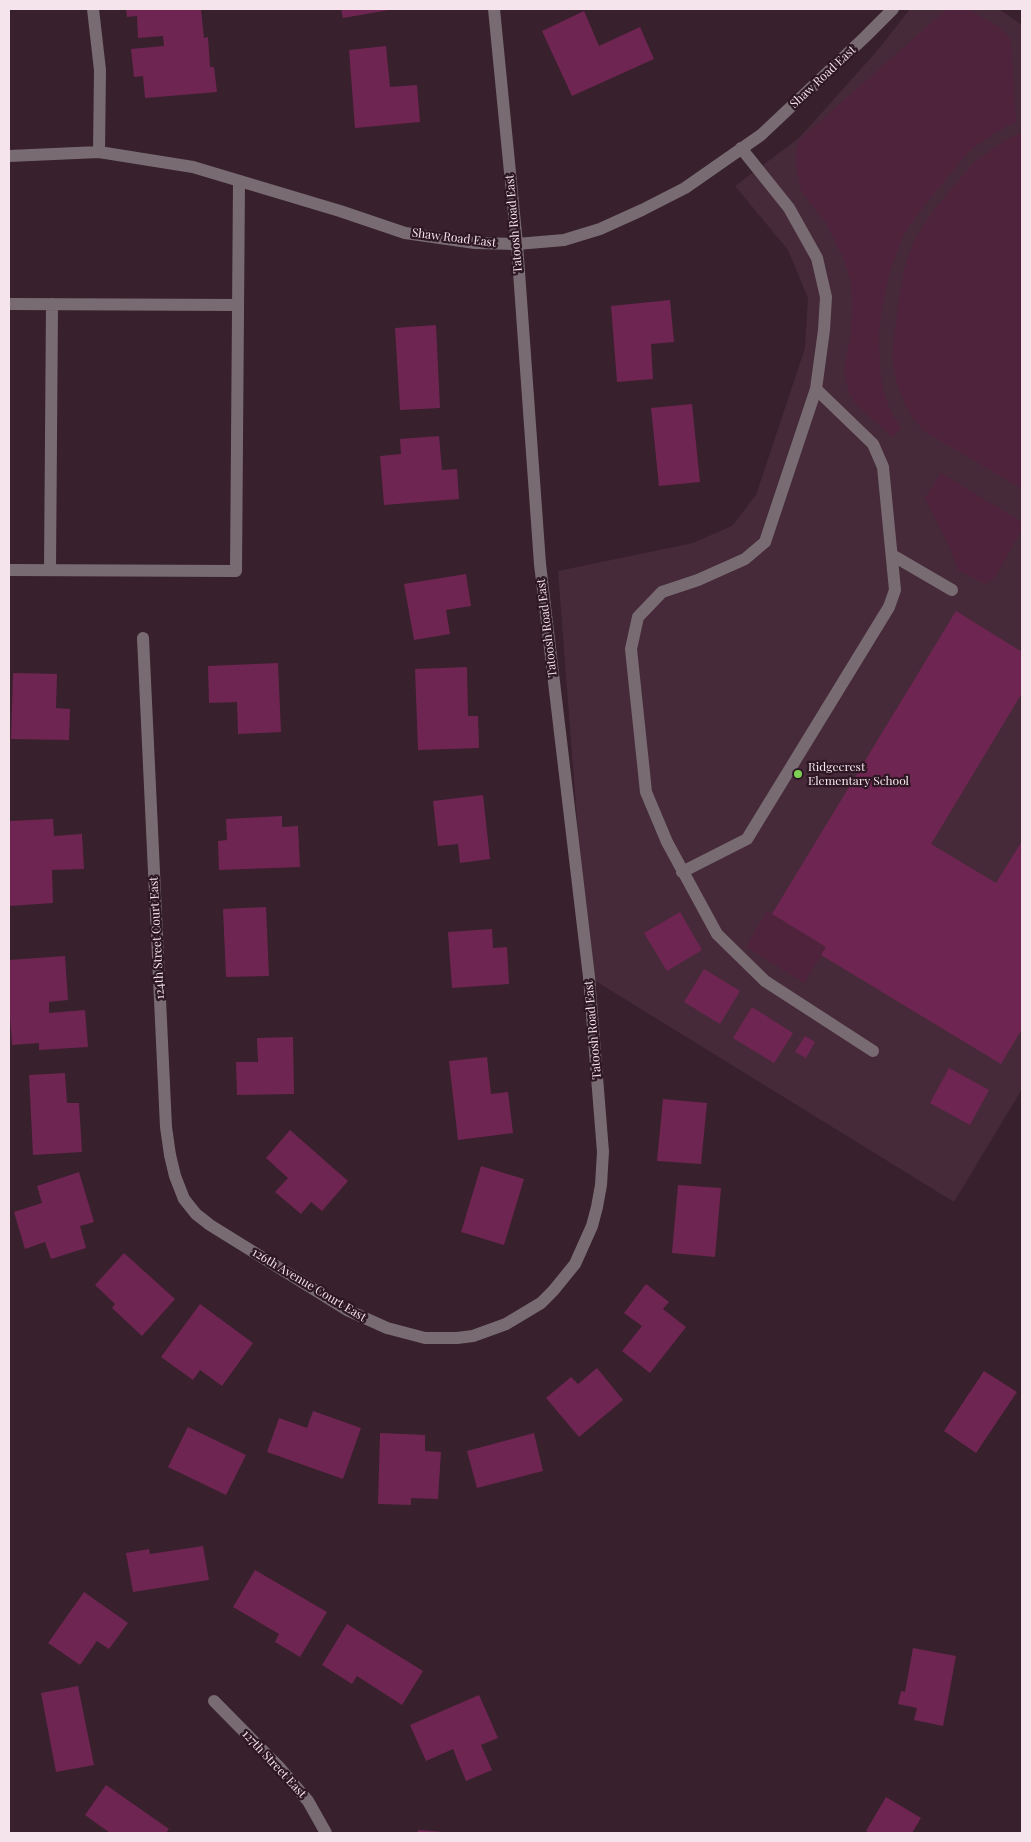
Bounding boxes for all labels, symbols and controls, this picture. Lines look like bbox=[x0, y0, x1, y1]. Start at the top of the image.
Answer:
street label: Shaw Road East bbox=[787, 43, 859, 111]
street label: Tatoosh Road East bbox=[503, 174, 525, 274]
street label: Shaw Road East bbox=[411, 226, 497, 250]
street label: Tatoosh Road East bbox=[534, 578, 560, 678]
place label: Ridgecrest Elementary School bbox=[808, 760, 909, 788]
marker: Ridgecrest Elementary School bbox=[792, 768, 804, 780]
street label: 124th Street Court East bbox=[147, 876, 167, 1000]
street label: Tatoosh Road East bbox=[582, 980, 604, 1080]
street label: 126th Avenue Court East bbox=[249, 1245, 369, 1325]
street label: 127th Street East bbox=[239, 1727, 309, 1801]

